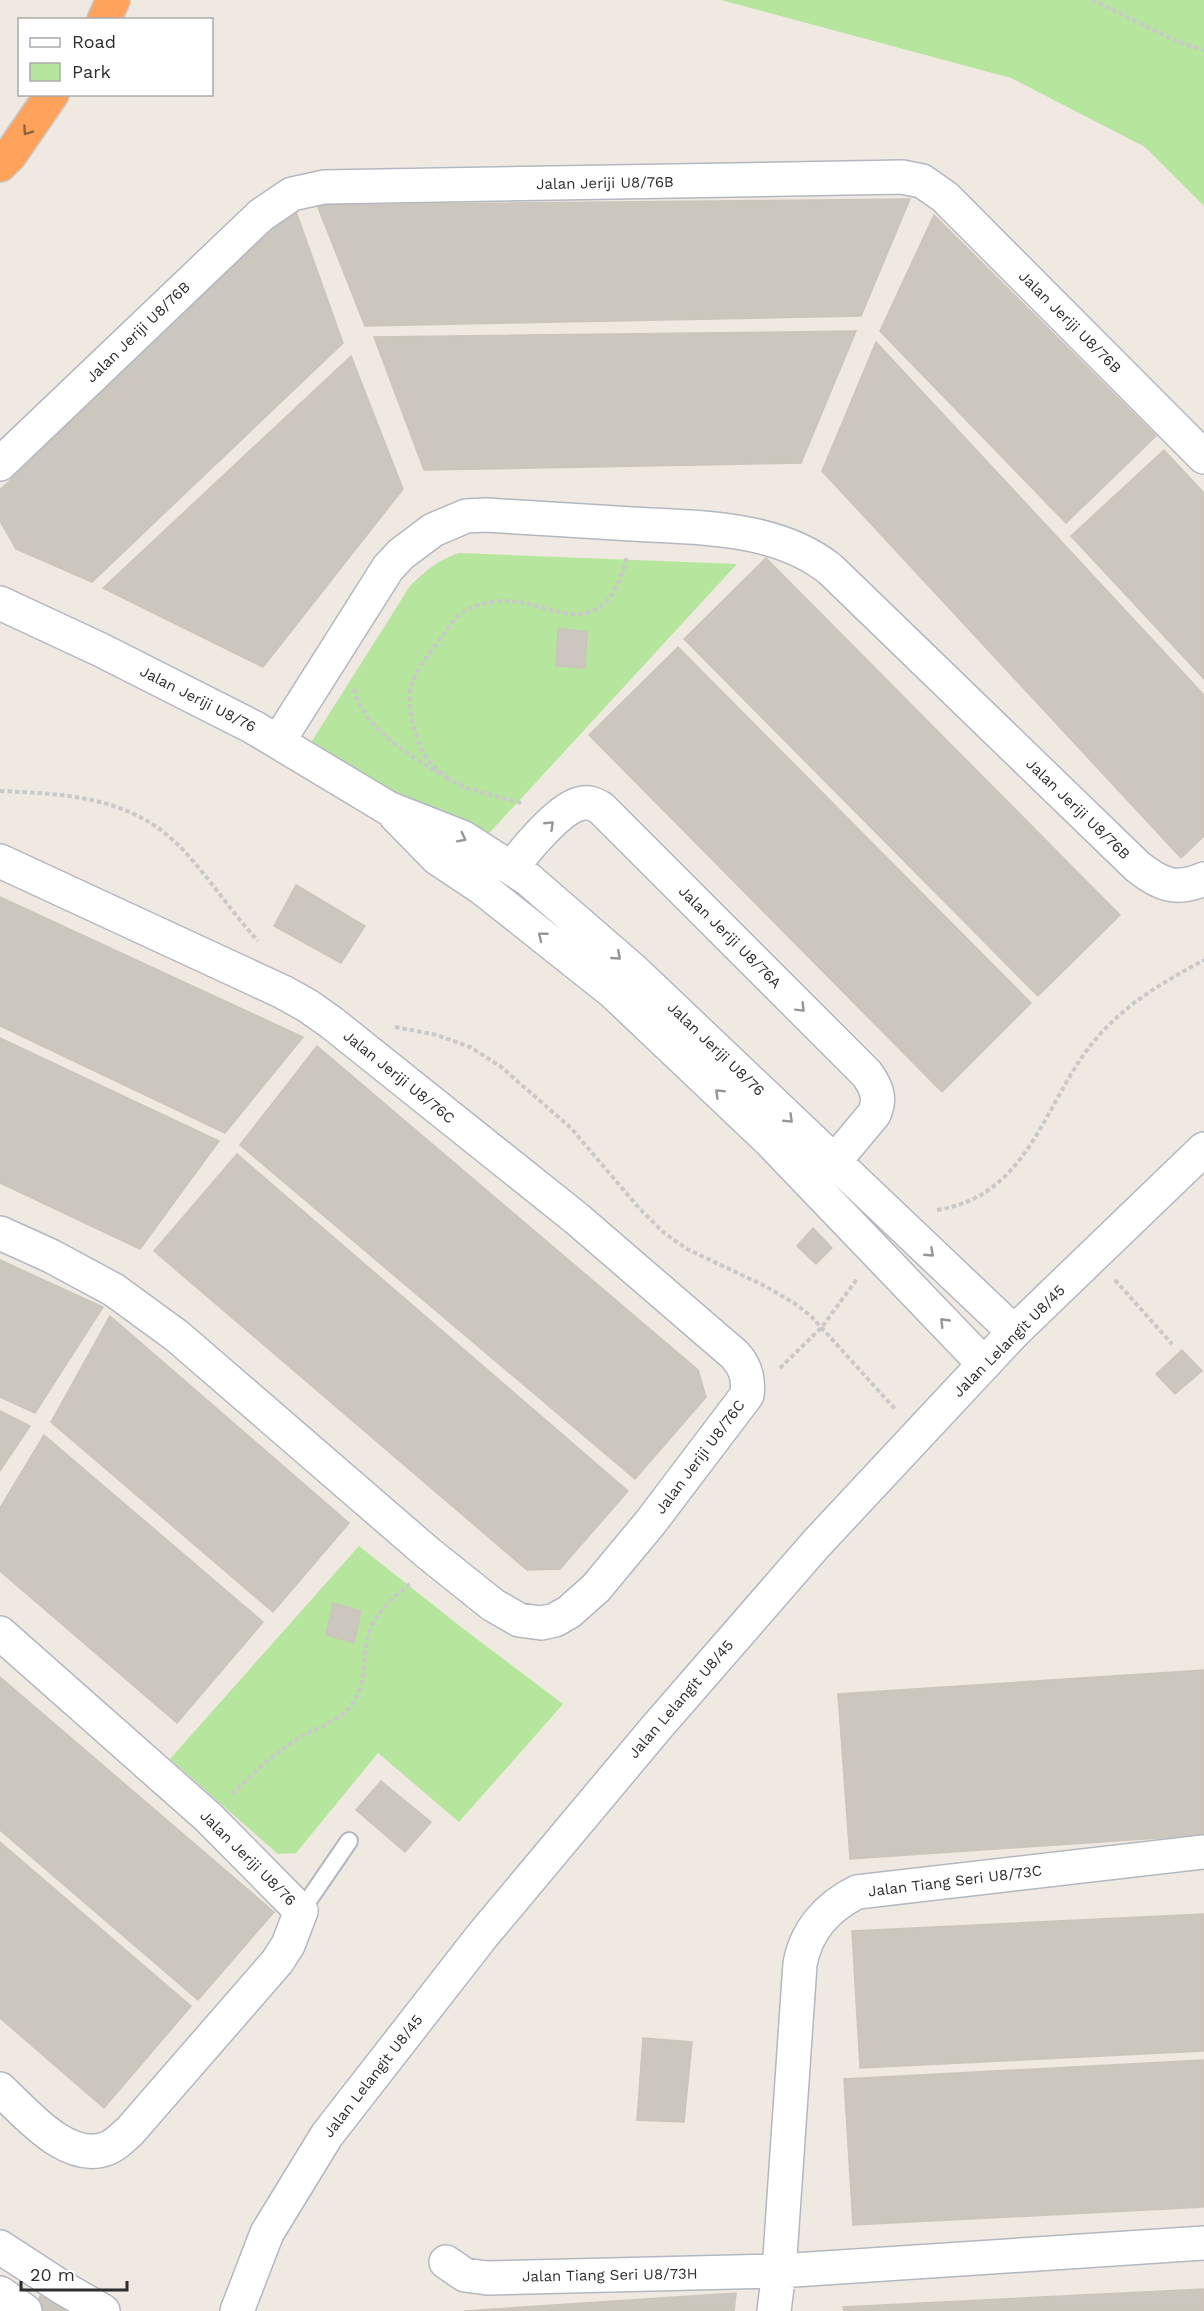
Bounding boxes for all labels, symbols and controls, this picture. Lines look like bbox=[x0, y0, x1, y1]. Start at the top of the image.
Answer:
legend bbox=[18, 18, 213, 96]
text: Road bbox=[72, 31, 116, 52]
text: Park bbox=[72, 61, 111, 82]
one-way arrow bbox=[23, 124, 34, 135]
street label: Jalan Jeriji U8/76B bbox=[536, 173, 674, 193]
street label: Jalan Jeriji U8/76B bbox=[1015, 267, 1125, 377]
street label: Jalan Jeriji U8/76B bbox=[82, 278, 194, 386]
street label: Jalan Jeriji U8/76 bbox=[137, 662, 259, 736]
street label: Jalan Jeriji U8/76B bbox=[1022, 755, 1134, 863]
one-way arrow bbox=[544, 821, 554, 832]
one-way arrow bbox=[456, 831, 467, 843]
street label: Jalan Jeriji U8/76A bbox=[675, 882, 785, 992]
one-way arrow bbox=[538, 932, 549, 943]
one-way arrow bbox=[610, 949, 621, 960]
street label: Jalan Jeriji U8/76 bbox=[664, 998, 768, 1100]
one-way arrow bbox=[794, 1001, 804, 1012]
street label: Jalan Jeriji U8/76C bbox=[340, 1027, 458, 1127]
one-way arrow bbox=[716, 1089, 726, 1100]
one-way arrow bbox=[782, 1112, 792, 1123]
one-way arrow bbox=[923, 1246, 934, 1257]
street label: Jalan Lelangit U8/45 bbox=[949, 1281, 1069, 1401]
one-way arrow bbox=[940, 1319, 951, 1329]
street label: Jalan Jeriji U8/76C bbox=[651, 1396, 749, 1518]
street label: Jalan Lelangit U8/45 bbox=[625, 1636, 737, 1762]
street label: Jalan Jeriji U8/76 bbox=[196, 1806, 300, 1910]
street label: Jalan Tiang Seri U8/73C bbox=[867, 1861, 1043, 1901]
street label: Jalan Lelangit U8/45 bbox=[319, 2011, 427, 2141]
scale bar bbox=[21, 2254, 128, 2292]
text: 20 m bbox=[30, 2264, 75, 2285]
street label: Jalan Tiang Seri U8/73H bbox=[522, 2264, 698, 2286]

